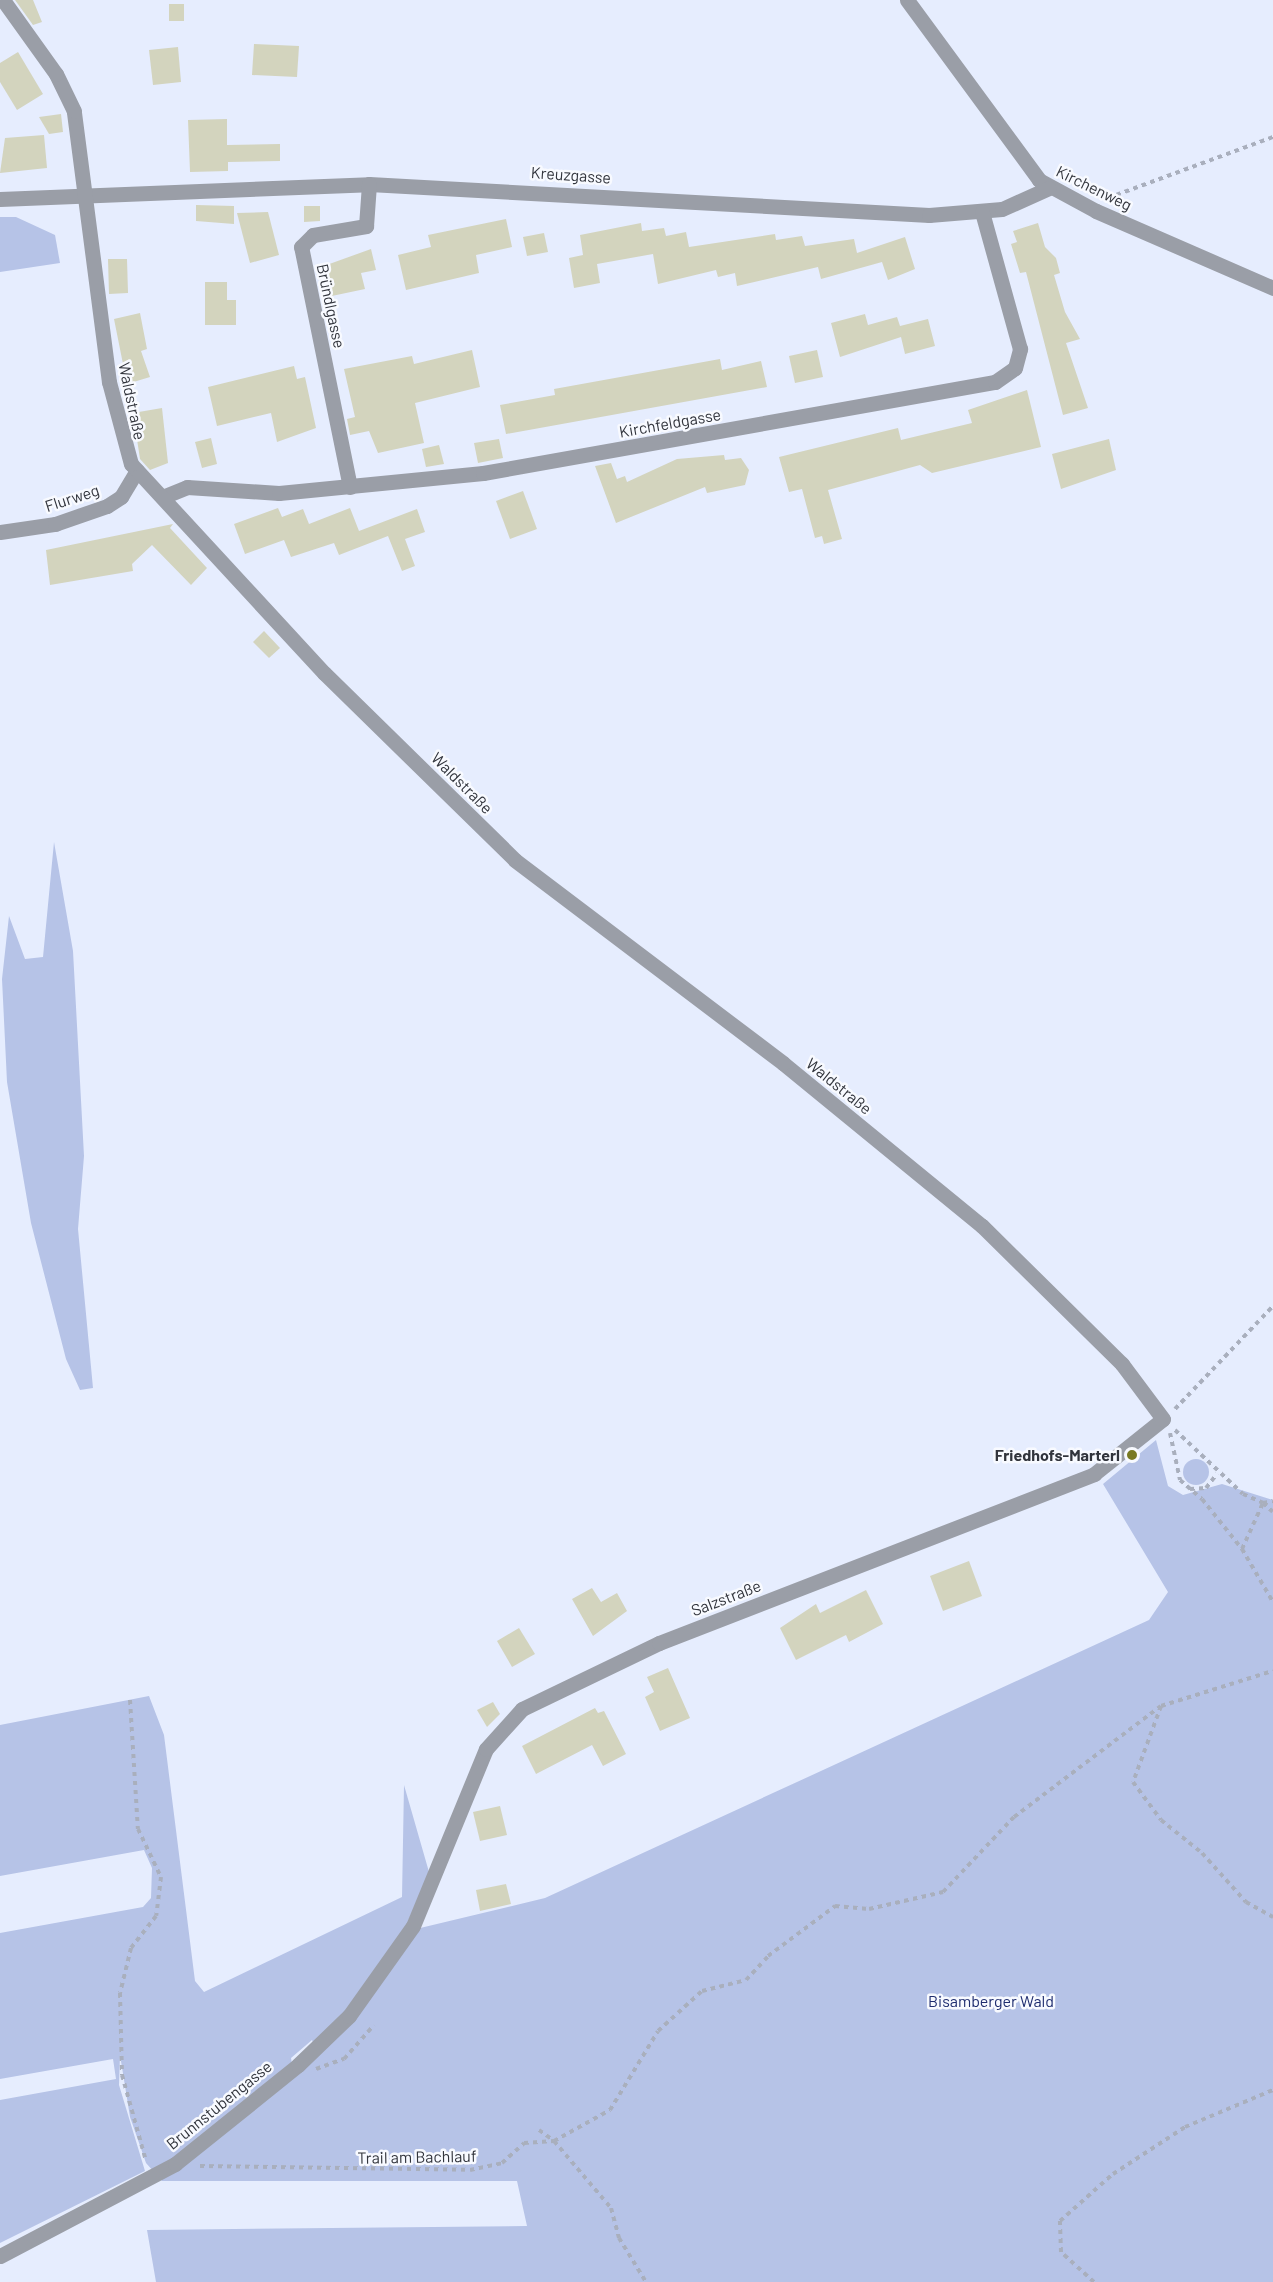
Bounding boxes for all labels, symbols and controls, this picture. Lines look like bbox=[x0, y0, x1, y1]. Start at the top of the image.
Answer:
street label: Kirchenweg bbox=[1053, 161, 1135, 215]
street label: Kreuzgasse bbox=[530, 163, 612, 187]
street label: Bründlgasse bbox=[313, 262, 349, 350]
street label: Waldstraße bbox=[114, 360, 150, 442]
street label: Kirchfeldgasse bbox=[618, 405, 722, 441]
street label: Flurweg bbox=[42, 480, 102, 516]
street label: Waldstraße bbox=[427, 748, 497, 818]
street label: Waldstraße bbox=[802, 1054, 876, 1118]
place label: Friedhofs-Marterl bbox=[995, 1445, 1120, 1465]
marker: Friedhofs-Marterl bbox=[1125, 1448, 1139, 1462]
street label: Salzstraße bbox=[688, 1576, 764, 1620]
park label: Bisamberger Wald bbox=[928, 1991, 1054, 2011]
street label: Brunnstubengasse bbox=[162, 2057, 276, 2153]
street label: Trail am Bachlauf bbox=[357, 2146, 477, 2168]

